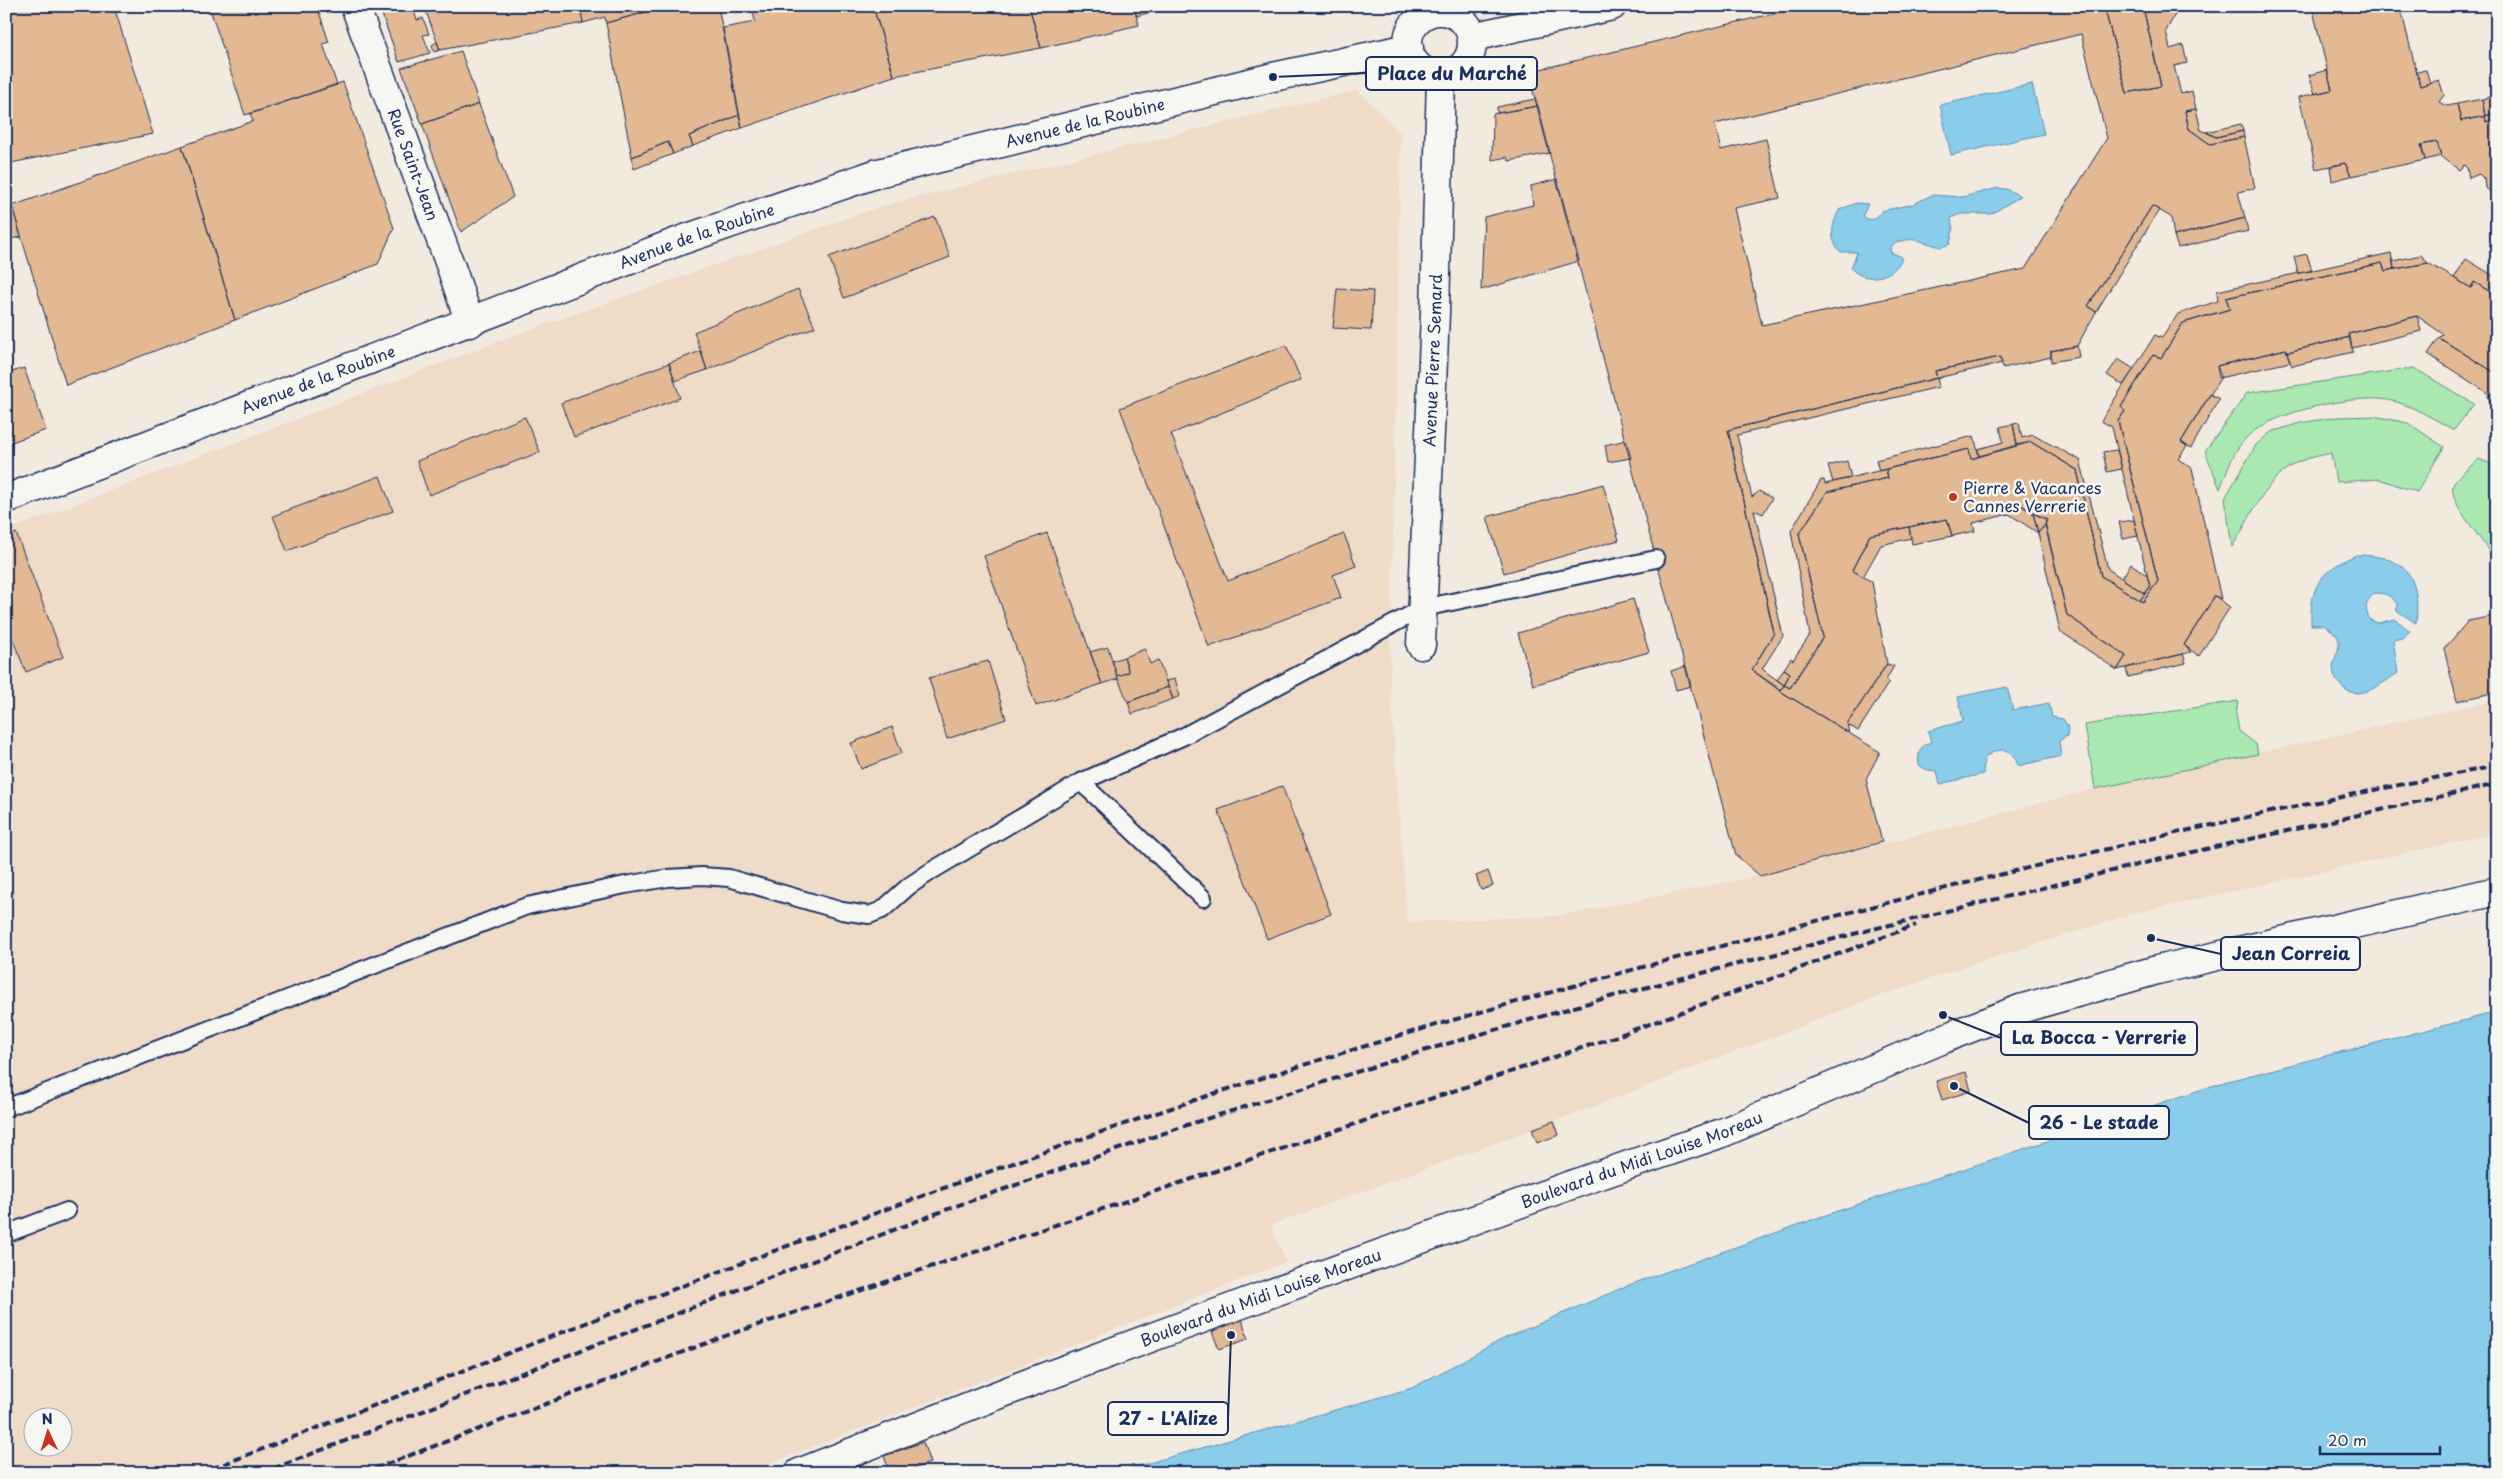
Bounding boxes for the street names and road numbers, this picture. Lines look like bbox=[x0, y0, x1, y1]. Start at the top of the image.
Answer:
street label: Avenue de la Roubine bbox=[1003, 91, 1167, 153]
street label: Rue Saint-Jean bbox=[383, 105, 446, 224]
street label: Avenue de la Roubine bbox=[615, 196, 777, 274]
street label: Avenue Pierre Semard bbox=[1416, 273, 1447, 447]
street label: Avenue de la Roubine bbox=[237, 338, 398, 419]
street label: Boulevard du Midi Louise Moreau bbox=[1517, 1104, 1766, 1213]
street label: Boulevard du Midi Louise Moreau bbox=[1136, 1241, 1384, 1352]

